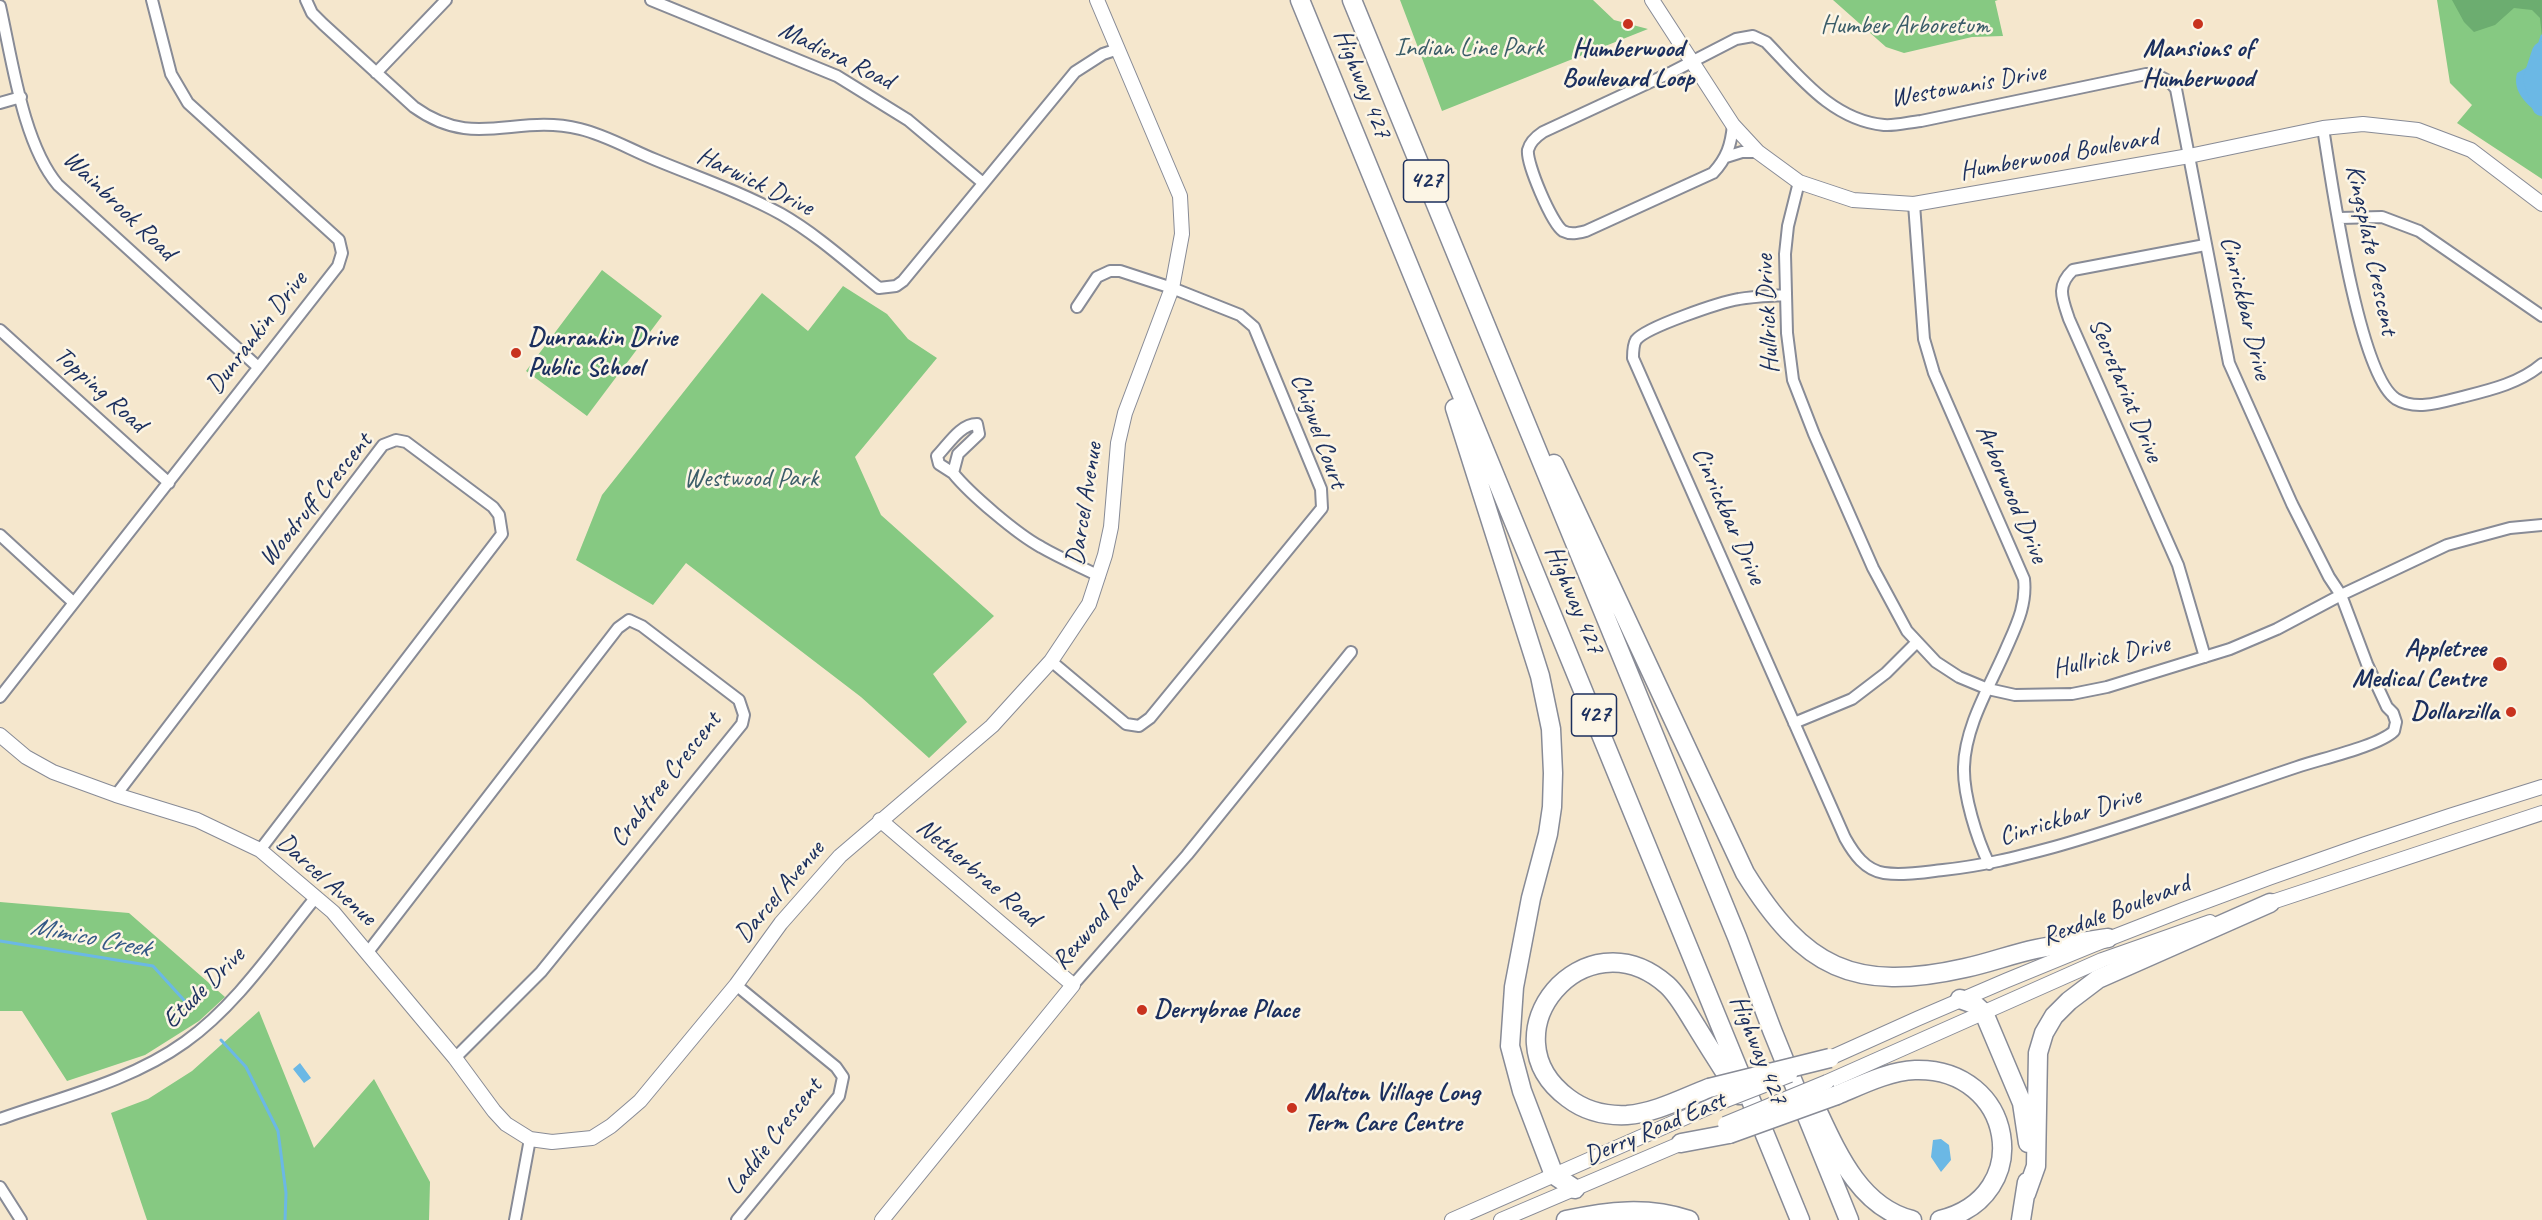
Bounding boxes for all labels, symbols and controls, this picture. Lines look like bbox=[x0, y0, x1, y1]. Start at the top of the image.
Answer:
park label: Humber Arboretum bbox=[1821, 10, 1989, 42]
street label: Madiera Road bbox=[773, 15, 899, 97]
marker: Humberwood Boulevard Loop bbox=[1621, 17, 1635, 31]
marker: Mansions of Humberwood bbox=[2191, 17, 2205, 31]
street label: Highway 427 bbox=[1326, 25, 1398, 143]
park label: Indian Line Park bbox=[1394, 32, 1544, 64]
place label: Humberwood Boulevard Loop bbox=[1562, 33, 1694, 94]
place label: Mansions of Humberwood bbox=[2142, 33, 2254, 94]
street label: Westowanis Drive bbox=[1888, 57, 2048, 115]
street label: Humberwood Boulevard bbox=[1957, 122, 2161, 188]
street label: Harwick Drive bbox=[692, 140, 818, 224]
street label: Wainbrook Road bbox=[56, 144, 182, 268]
road number: 427 bbox=[1404, 160, 1448, 202]
street label: Kingsplate Crescent bbox=[2338, 162, 2404, 338]
street label: Cinrickbar Drive bbox=[2212, 233, 2278, 383]
street label: Hullrick Drive bbox=[1749, 254, 1787, 374]
street label: Dunrankin Drive bbox=[199, 266, 315, 400]
street label: Secretariat Drive bbox=[2081, 313, 2169, 467]
place label: Dunrankin Drive Public School bbox=[528, 322, 677, 384]
street label: Topping Road bbox=[47, 340, 153, 440]
marker: Dunrankin Drive Public School bbox=[509, 346, 523, 360]
street label: Chigwel Court bbox=[1283, 369, 1353, 493]
street label: Arborwood Drive bbox=[1968, 420, 2054, 568]
street label: Woodruff Crescent bbox=[253, 427, 379, 573]
street label: Darcel Avenue bbox=[1060, 440, 1110, 568]
street label: Cinrickbar Drive bbox=[1684, 443, 1772, 589]
park label: Westwood Park bbox=[684, 463, 818, 495]
street label: Highway 427 bbox=[1537, 541, 1611, 659]
street label: Hullrick Drive bbox=[2049, 628, 2173, 686]
place label: Appletree Medical Centre bbox=[2352, 633, 2486, 694]
marker: Appletree Medical Centre bbox=[2491, 655, 2509, 673]
road number: 427 bbox=[1572, 694, 1616, 736]
place label: Dollarzilla bbox=[2411, 696, 2499, 728]
marker: Dollarzilla bbox=[2504, 705, 2518, 719]
street label: Crabtree Crescent bbox=[604, 706, 728, 854]
street label: Cinrickbar Drive bbox=[1995, 781, 2145, 853]
street label: Netherbrae Road bbox=[910, 812, 1046, 934]
street label: Darcel Avenue bbox=[270, 827, 382, 933]
street label: Darcel Avenue bbox=[728, 835, 832, 949]
street label: Rexwood Road bbox=[1046, 863, 1150, 977]
street label: Rexdale Boulevard bbox=[2038, 869, 2194, 953]
water label: Mimico Creek bbox=[28, 911, 152, 965]
street label: Etude Drive bbox=[156, 940, 252, 1036]
street label: Highway 427 bbox=[1722, 991, 1794, 1109]
place label: Derrybrae Place bbox=[1154, 994, 1299, 1026]
marker: Derrybrae Place bbox=[1135, 1003, 1149, 1017]
street label: Laddie Crescent bbox=[719, 1072, 829, 1202]
place label: Malton Village Long Term Care Centre bbox=[1304, 1077, 1479, 1138]
street label: Derry Road East bbox=[1580, 1085, 1730, 1173]
marker: Malton Village Long Term Care Centre bbox=[1285, 1101, 1299, 1115]

